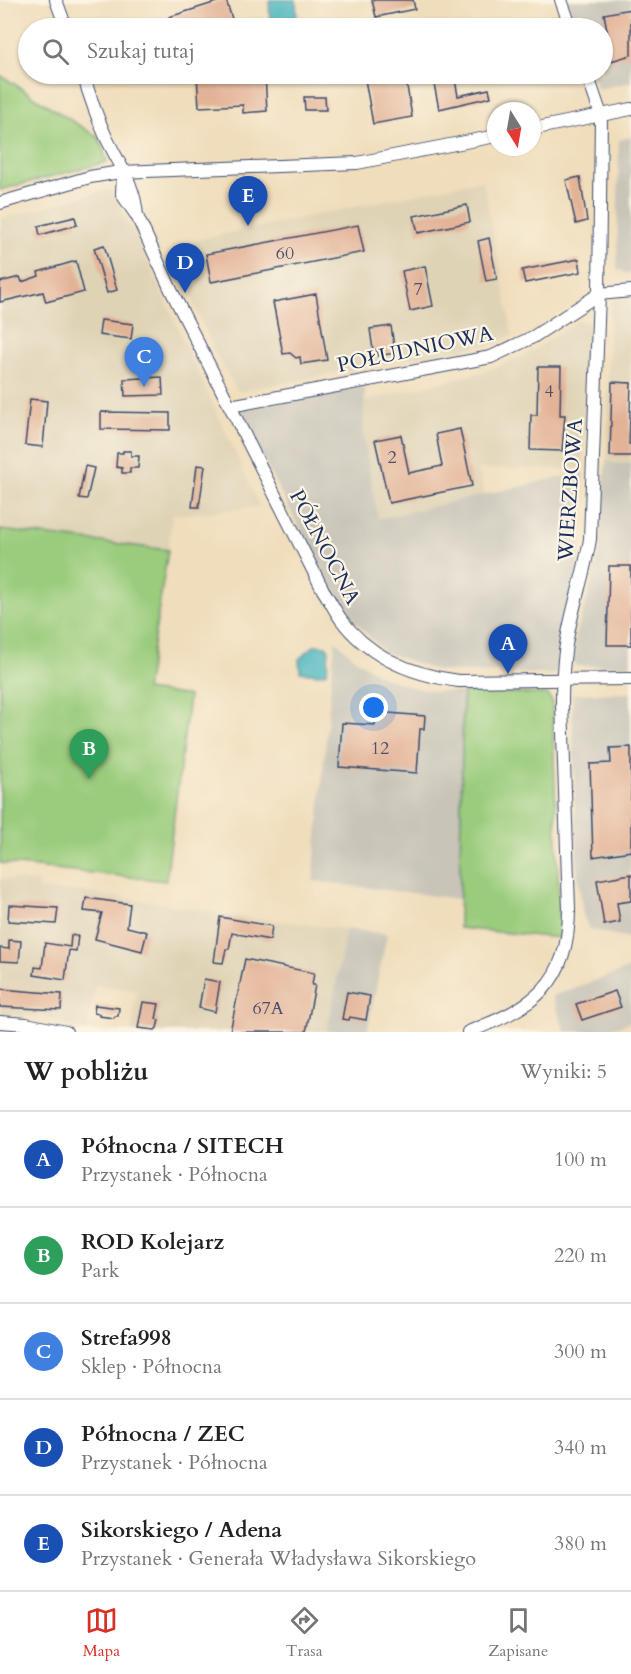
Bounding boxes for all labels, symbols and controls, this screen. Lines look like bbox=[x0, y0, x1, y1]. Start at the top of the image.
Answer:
search box bbox=[18, 18, 613, 84]
icon: search bbox=[39, 35, 72, 68]
text: Szukaj tutaj bbox=[87, 36, 195, 66]
north arrow bbox=[487, 102, 541, 156]
pin: E bbox=[228, 176, 268, 226]
house number: 60 bbox=[276, 241, 294, 266]
pin: D bbox=[166, 244, 204, 293]
house number: 7 bbox=[413, 277, 423, 302]
street label: POŁUDNIOWA bbox=[334, 319, 496, 380]
pin: C bbox=[124, 338, 164, 387]
house number: 4 bbox=[544, 379, 554, 404]
street label: WIERZBOWA bbox=[551, 417, 590, 564]
house number: 2 bbox=[387, 445, 397, 470]
street label: PÓŁNOCNA bbox=[282, 484, 368, 610]
pin: A bbox=[488, 624, 528, 674]
your location bbox=[359, 693, 388, 722]
pin: B bbox=[70, 730, 109, 779]
house number: 12 bbox=[371, 736, 389, 761]
house number: 67A bbox=[252, 996, 284, 1021]
text: W pobliżu bbox=[24, 1054, 149, 1089]
text: Wyniki: 5 bbox=[520, 1058, 607, 1085]
text: Północna / SITECH bbox=[81, 1131, 284, 1161]
text: A bbox=[36, 1146, 51, 1173]
text: 100 m bbox=[554, 1146, 607, 1173]
text: Przystanek · Północna bbox=[81, 1161, 268, 1188]
text: ROD Kolejarz bbox=[81, 1227, 224, 1257]
text: B bbox=[36, 1242, 51, 1269]
text: 220 m bbox=[554, 1242, 607, 1269]
text: Park bbox=[81, 1257, 119, 1284]
text: Strefa998 bbox=[81, 1323, 172, 1353]
text: C bbox=[36, 1338, 51, 1365]
text: 300 m bbox=[554, 1338, 607, 1365]
text: Sklep · Północna bbox=[81, 1353, 222, 1380]
text: Północna / ZEC bbox=[81, 1419, 245, 1449]
text: D bbox=[35, 1434, 52, 1461]
text: 340 m bbox=[554, 1434, 607, 1461]
text: Przystanek · Północna bbox=[81, 1449, 268, 1476]
text: Sikorskiego / Adena bbox=[81, 1515, 282, 1545]
text: E bbox=[37, 1530, 50, 1557]
text: 380 m bbox=[554, 1530, 607, 1557]
text: Przystanek · Generała Władysława Sikorskiego bbox=[81, 1545, 476, 1572]
tab: Mapa bbox=[83, 1604, 120, 1662]
tab: Trasa bbox=[286, 1604, 323, 1662]
tab: Zapisane bbox=[488, 1604, 548, 1662]

